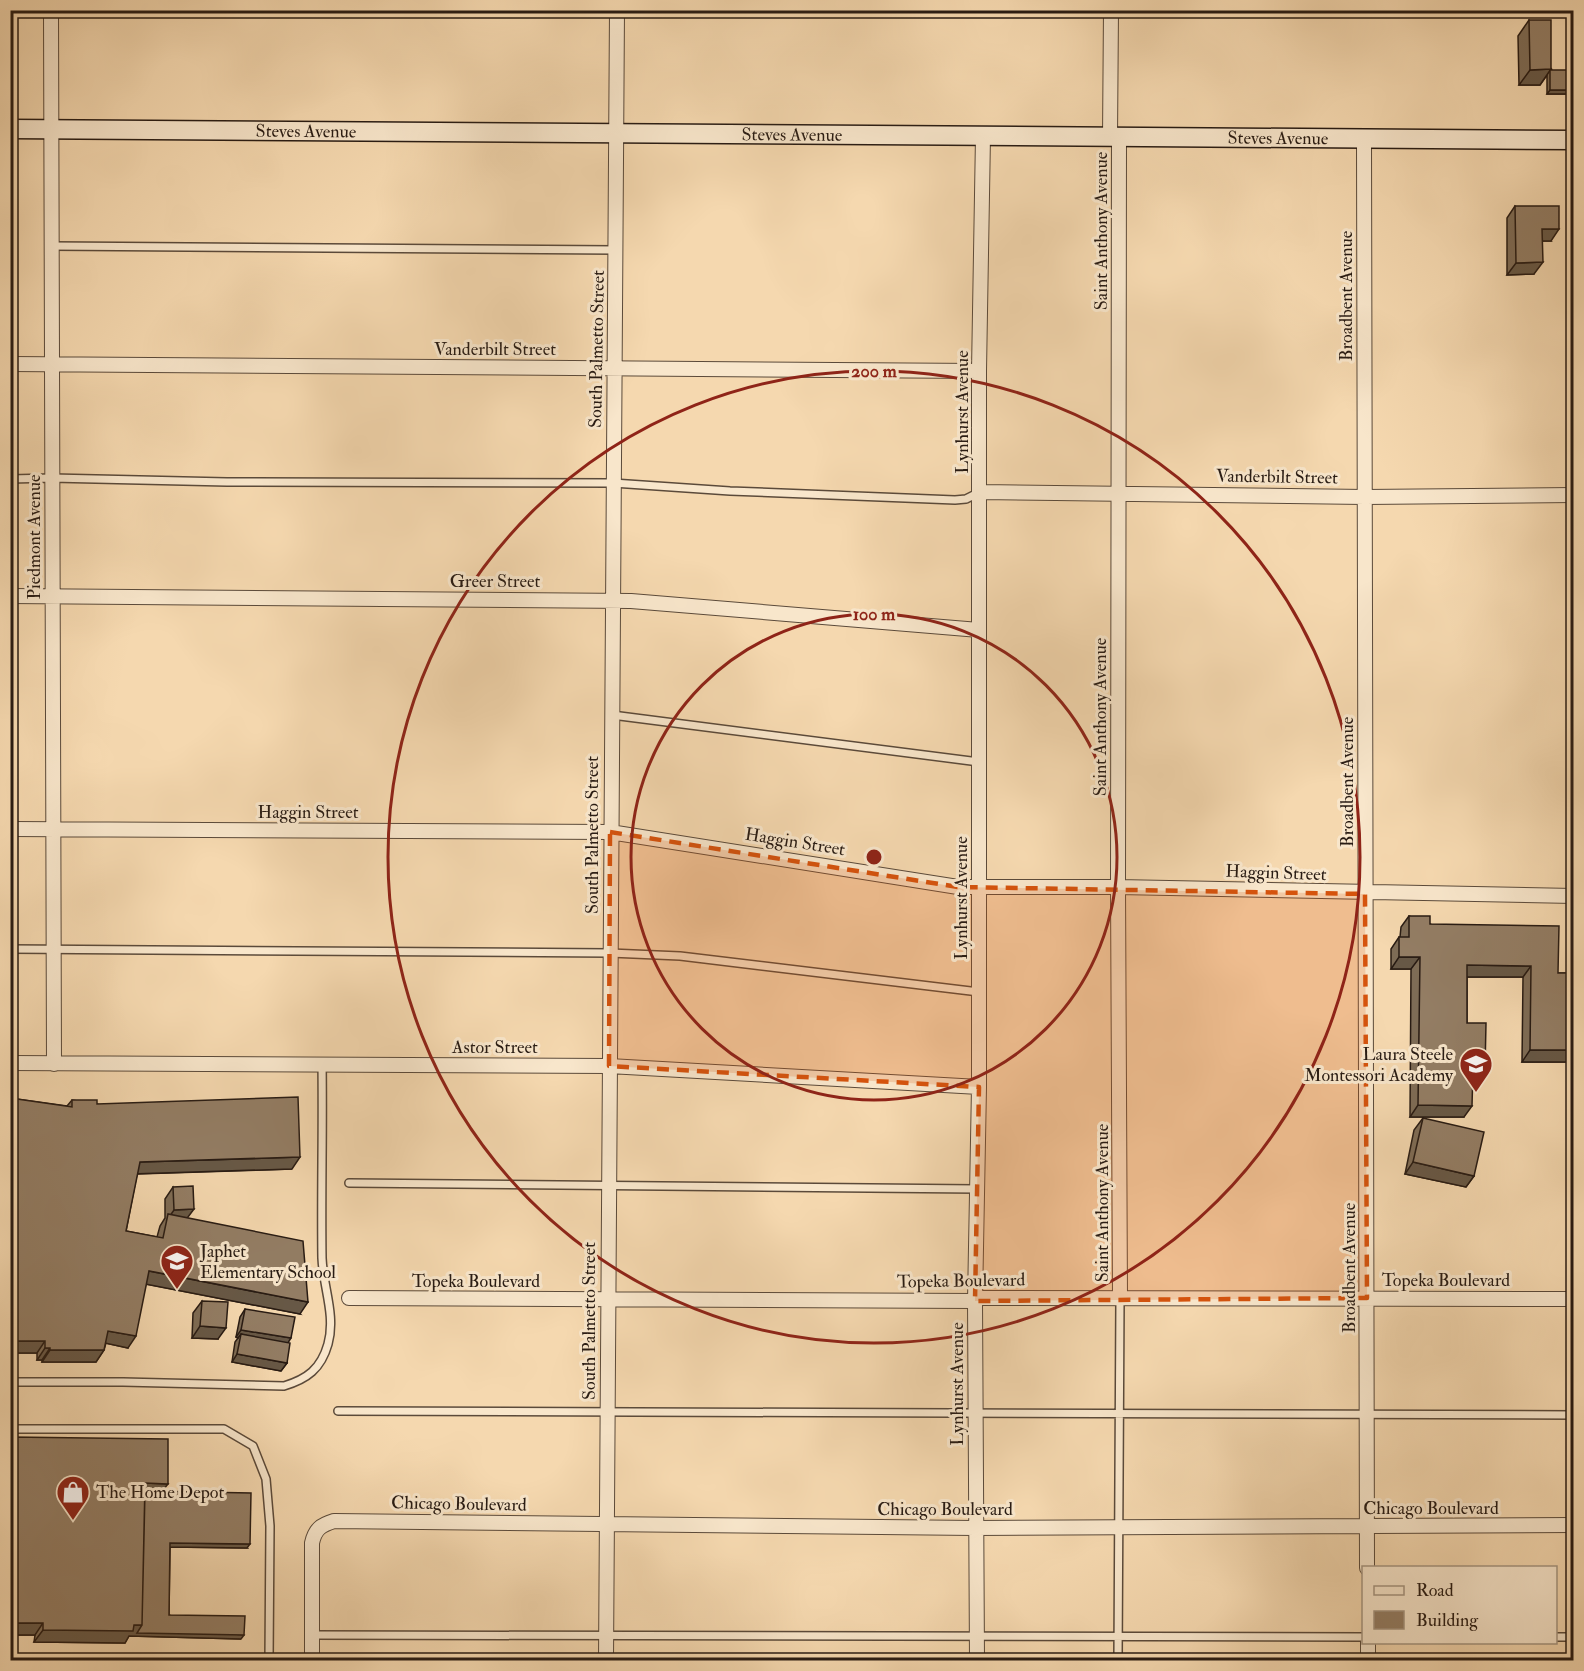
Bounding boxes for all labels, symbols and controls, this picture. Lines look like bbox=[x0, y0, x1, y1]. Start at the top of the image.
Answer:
street label: Steves Avenue bbox=[256, 119, 357, 143]
street label: Steves Avenue bbox=[742, 123, 843, 146]
street label: Steves Avenue bbox=[1228, 126, 1329, 150]
street label: Saint Anthony Avenue bbox=[1090, 151, 1113, 310]
street label: Broadbent Avenue bbox=[1335, 230, 1358, 361]
street label: South Palmetto Street bbox=[584, 270, 610, 428]
street label: Vanderbilt Street bbox=[434, 338, 556, 361]
street label: Lynhurst Avenue bbox=[951, 350, 974, 474]
text: 200 m bbox=[851, 360, 898, 383]
street label: Vanderbilt Street bbox=[1216, 464, 1338, 490]
street label: Piedmont Avenue bbox=[23, 474, 46, 600]
street label: Greer Street bbox=[450, 570, 541, 593]
text: 100 m bbox=[853, 603, 896, 626]
street label: Saint Anthony Avenue bbox=[1089, 637, 1112, 796]
street label: Broadbent Avenue bbox=[1336, 716, 1359, 847]
street label: South Palmetto Street bbox=[581, 756, 604, 914]
street label: Haggin Street bbox=[257, 801, 359, 824]
street label: Haggin Street bbox=[743, 823, 847, 861]
street label: Lynhurst Avenue bbox=[950, 836, 973, 960]
centre of rings bbox=[864, 847, 884, 867]
street label: Haggin Street bbox=[1225, 860, 1327, 886]
street label: Astor Street bbox=[451, 1036, 538, 1059]
place label: Laura Steele Montessori Academy bbox=[1304, 1043, 1454, 1087]
school or university icon: Laura Steele Montessori Academy bbox=[1458, 1046, 1494, 1093]
street label: Saint Anthony Avenue bbox=[1091, 1123, 1114, 1282]
street label: Broadbent Avenue bbox=[1338, 1202, 1361, 1333]
place label: Japhet Elementary School bbox=[199, 1240, 336, 1284]
street label: South Palmetto Street bbox=[578, 1242, 601, 1400]
school or university icon: Japhet Elementary School bbox=[159, 1243, 195, 1290]
street label: Topeka Boulevard bbox=[897, 1268, 1025, 1294]
street label: Topeka Boulevard bbox=[1382, 1269, 1510, 1292]
street label: Topeka Boulevard bbox=[412, 1270, 540, 1293]
street label: Lynhurst Avenue bbox=[946, 1322, 969, 1446]
shop icon: The Home Depot bbox=[55, 1474, 91, 1521]
place label: The Home Depot bbox=[96, 1481, 224, 1504]
street label: Chicago Boulevard bbox=[391, 1491, 527, 1517]
street label: Chicago Boulevard bbox=[1363, 1497, 1499, 1520]
street label: Chicago Boulevard bbox=[877, 1498, 1013, 1521]
legend bbox=[1362, 1566, 1557, 1644]
text: Road bbox=[1416, 1579, 1454, 1602]
text: Building bbox=[1416, 1609, 1479, 1632]

